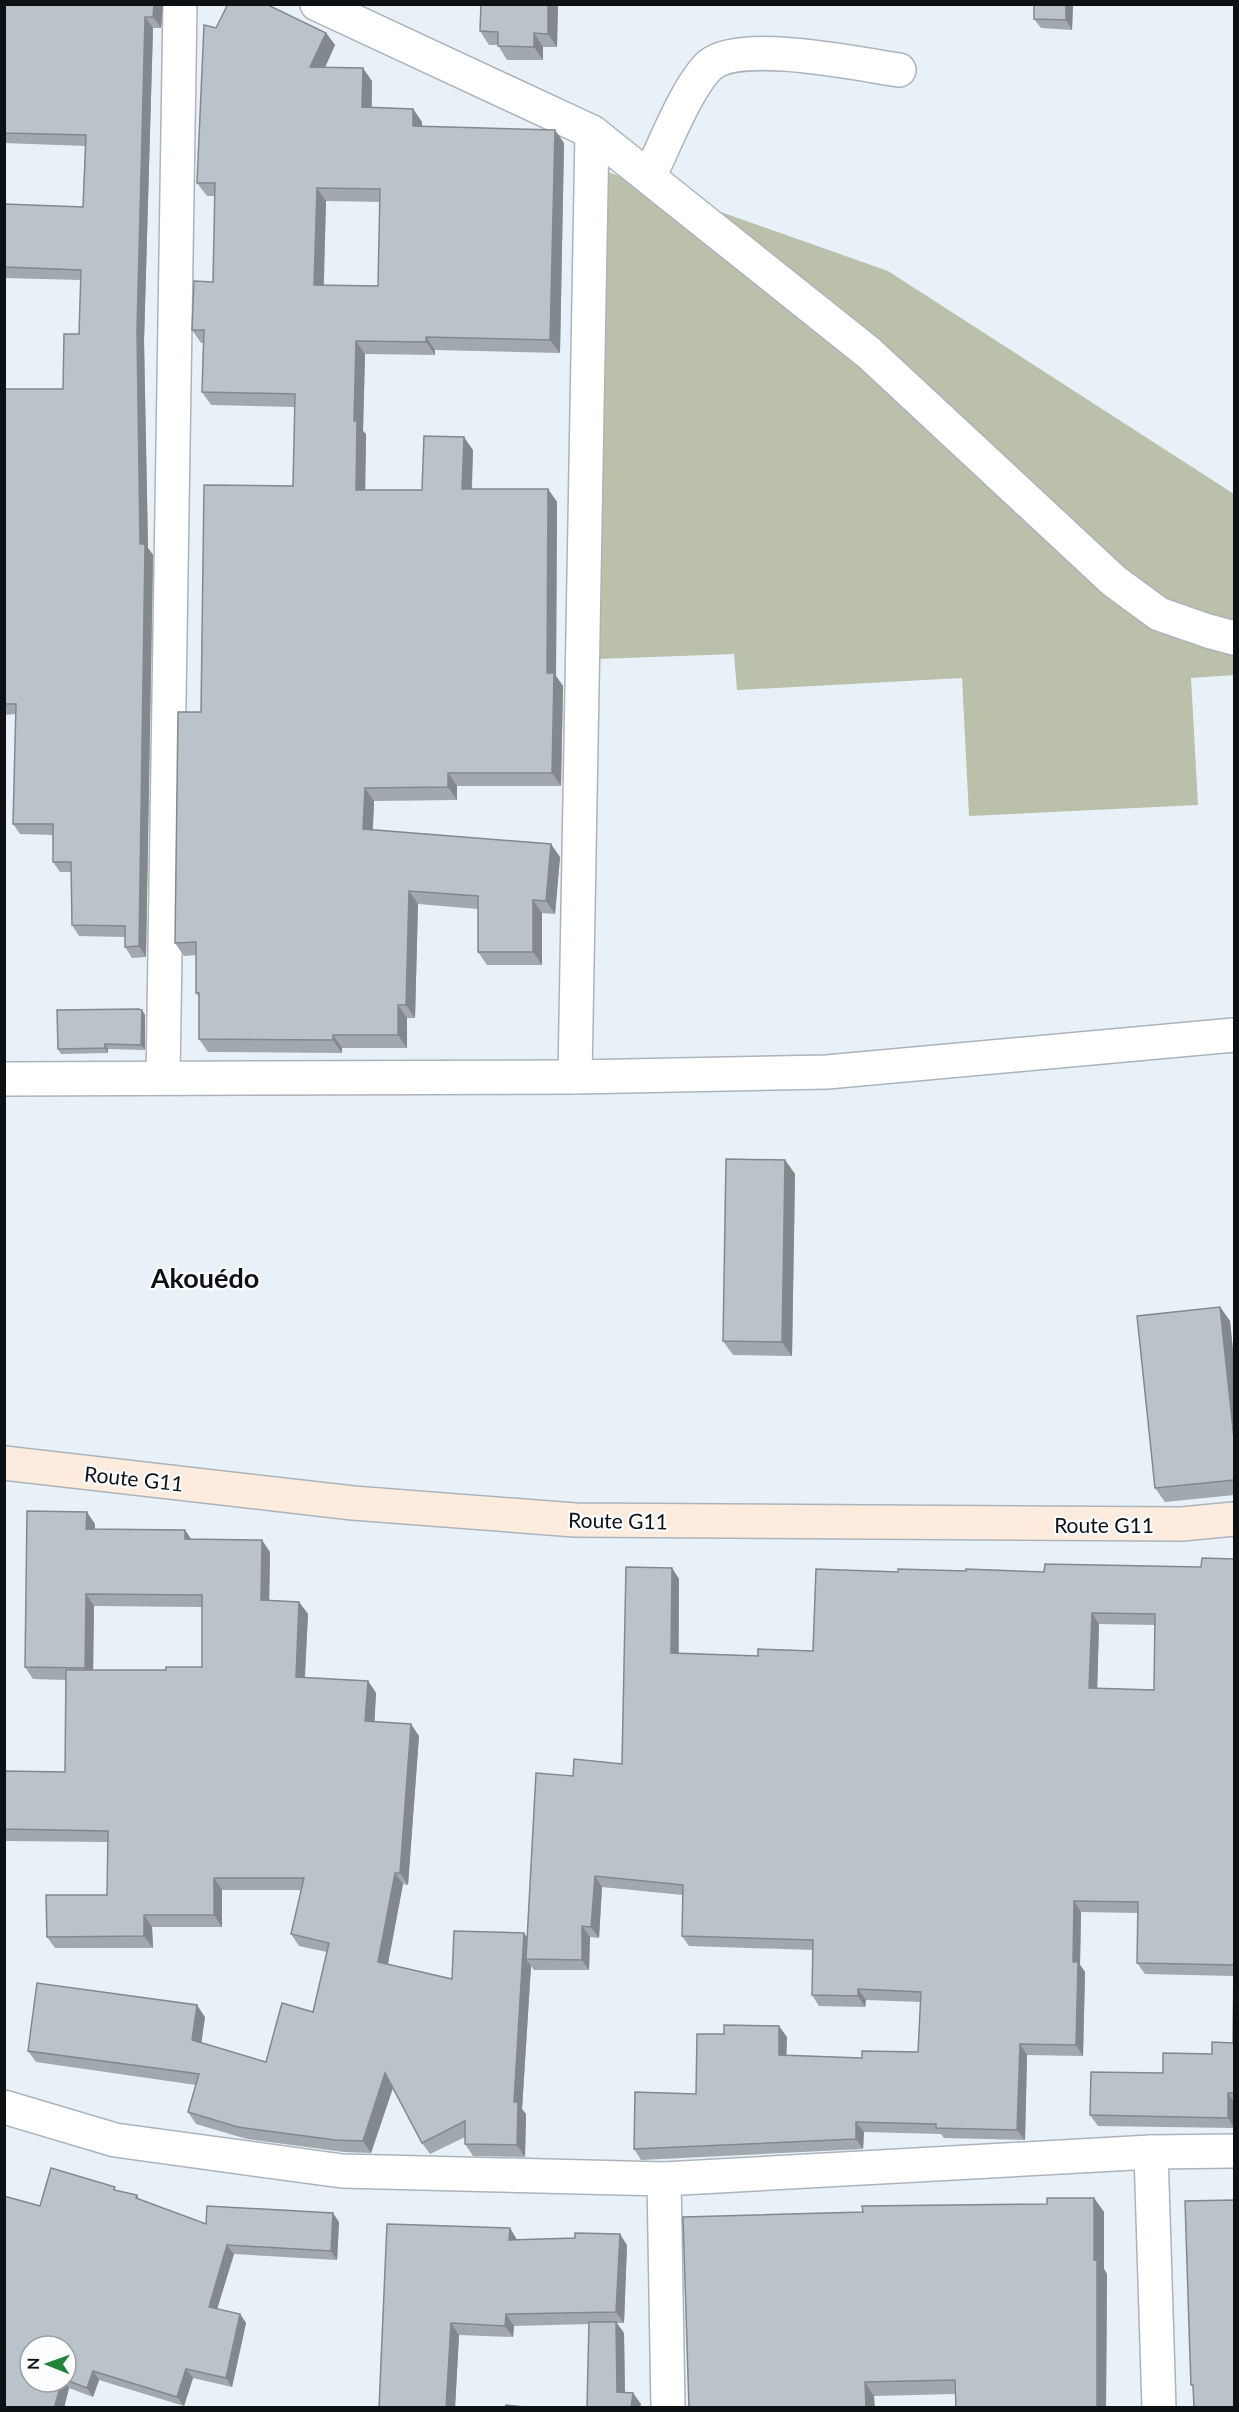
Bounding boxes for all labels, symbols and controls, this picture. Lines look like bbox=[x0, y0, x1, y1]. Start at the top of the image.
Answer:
district label: Akouédo bbox=[150, 1261, 259, 1294]
street label: Route G11 bbox=[83, 1460, 185, 1496]
street label: Route G11 bbox=[568, 1507, 668, 1533]
street label: Route G11 bbox=[1054, 1512, 1154, 1537]
north arrow bbox=[18, 2334, 78, 2394]
text: N bbox=[23, 2357, 42, 2370]

